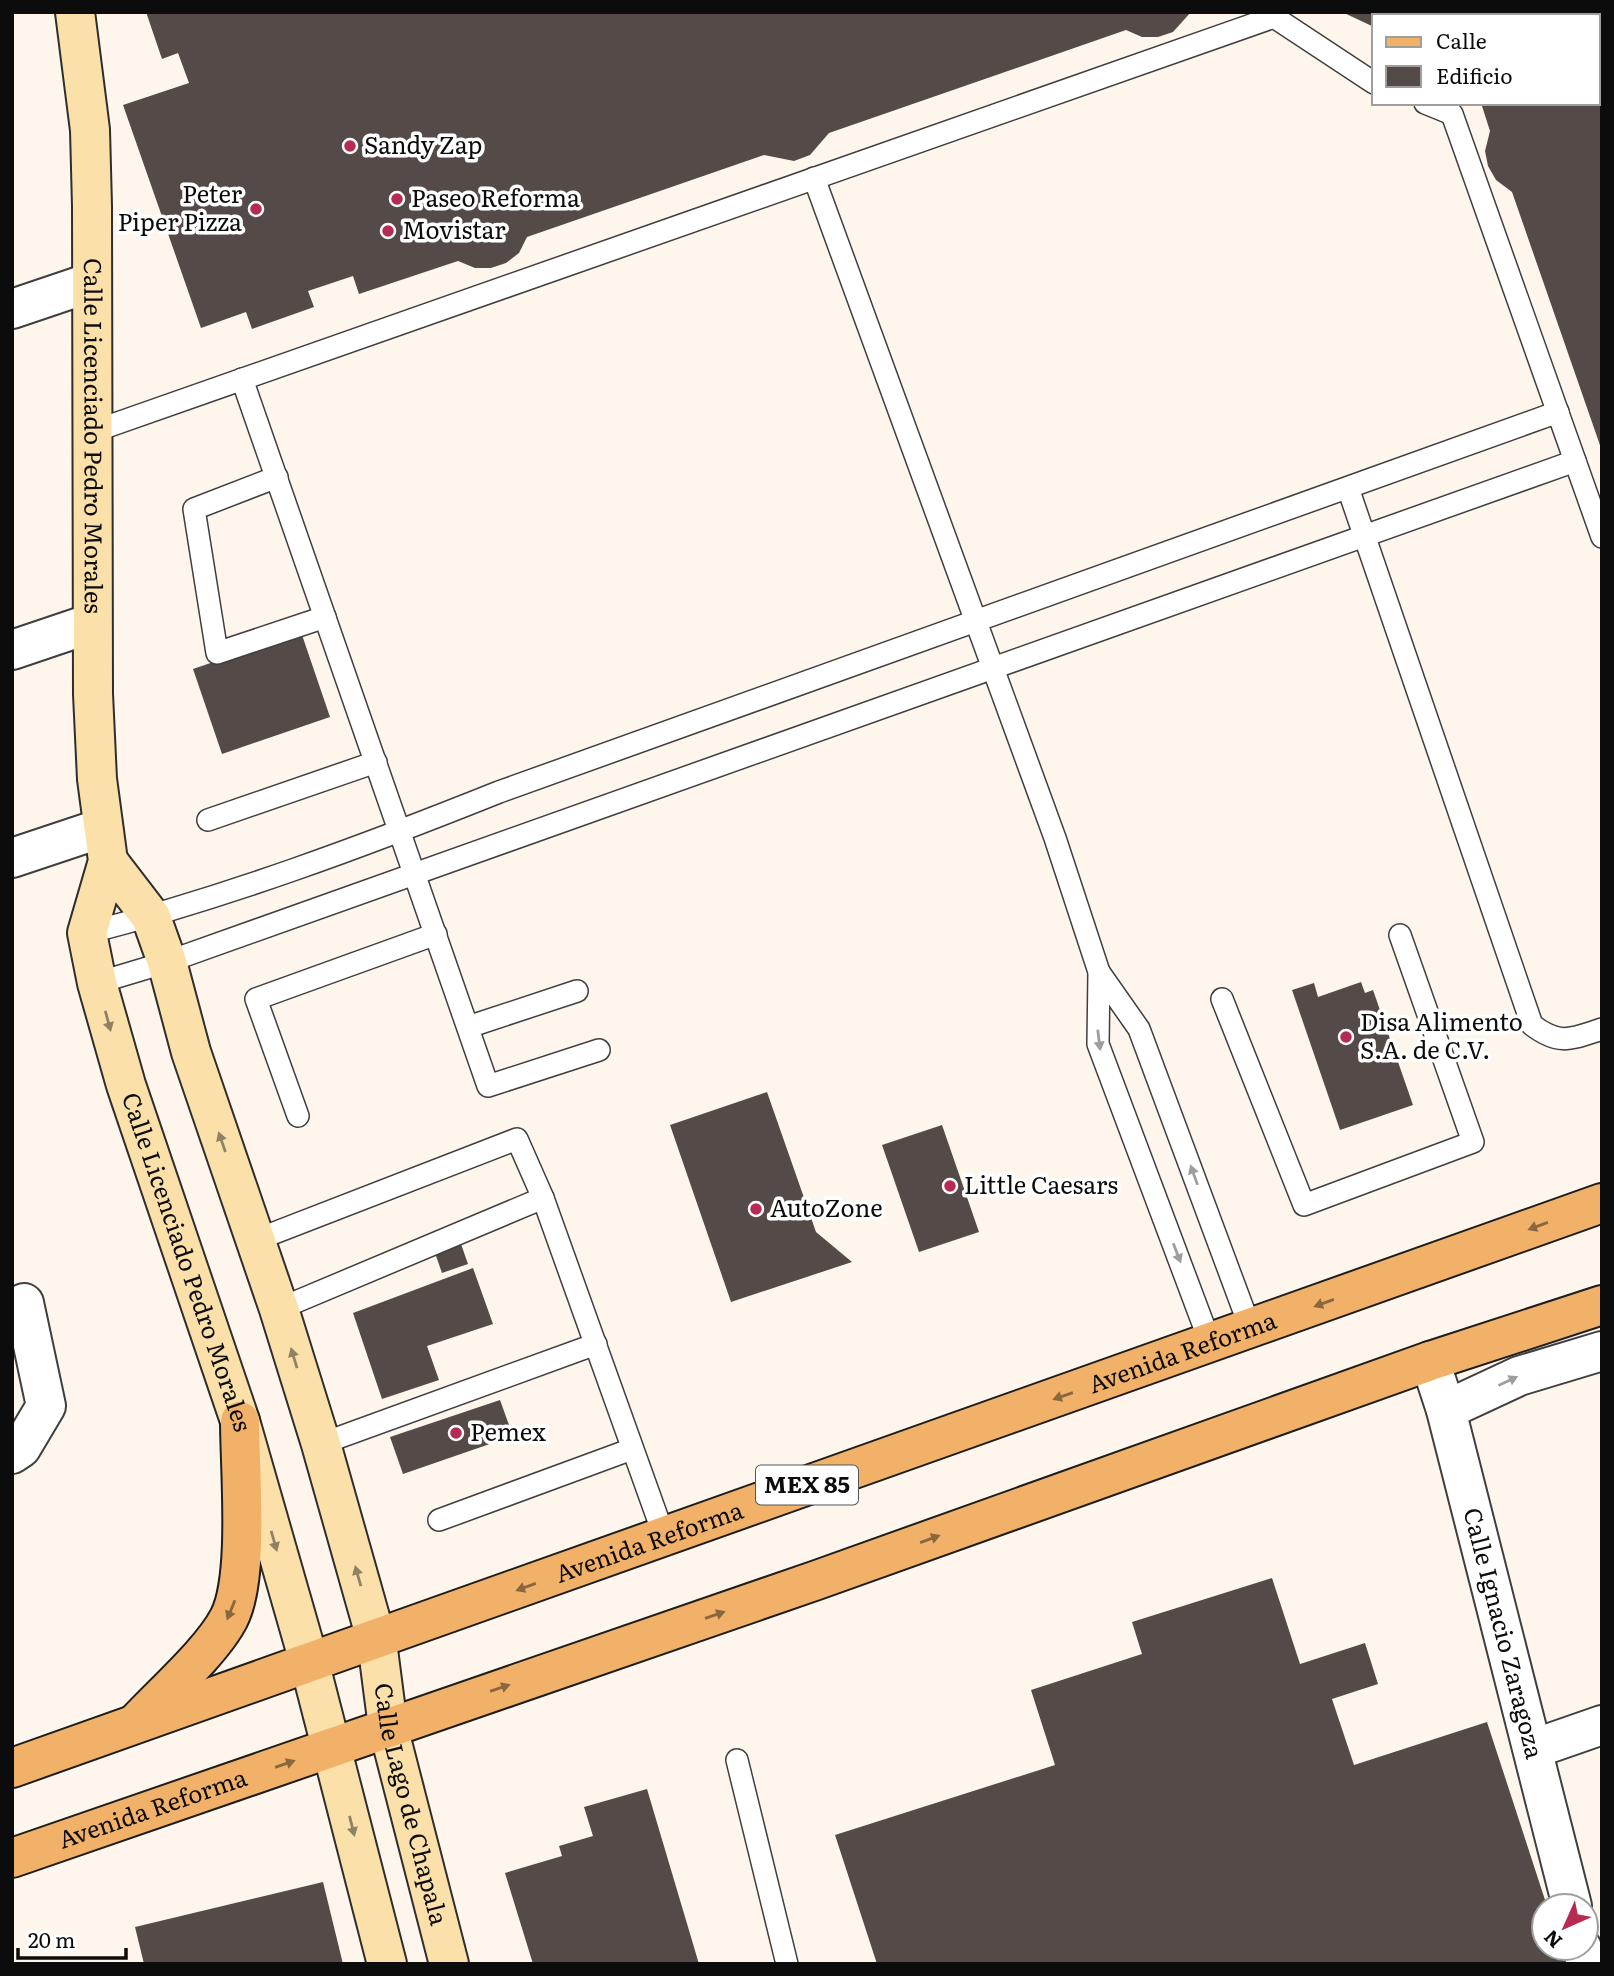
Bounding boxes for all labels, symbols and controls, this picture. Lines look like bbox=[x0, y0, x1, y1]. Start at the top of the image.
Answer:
legend bbox=[1372, 14, 1600, 105]
text: Calle bbox=[1436, 24, 1487, 55]
text: Edificio bbox=[1436, 59, 1512, 90]
place label: Sandy Zap bbox=[364, 126, 482, 161]
marker: Sandy Zap bbox=[342, 138, 358, 154]
place label: Peter Piper Pizza bbox=[118, 175, 243, 238]
place label: Paseo Reforma bbox=[411, 179, 580, 214]
marker: Paseo Reforma bbox=[389, 191, 405, 207]
marker: Peter Piper Pizza bbox=[248, 201, 264, 217]
place label: Movistar bbox=[402, 211, 506, 246]
marker: Movistar bbox=[380, 223, 396, 239]
street label: Calle Licenciado Pedro Morales bbox=[77, 258, 113, 614]
place label: Disa Alimento S.A. de C.V. bbox=[1360, 1003, 1523, 1066]
one-way arrow bbox=[103, 1010, 114, 1032]
one-way arrow bbox=[1094, 1029, 1105, 1051]
marker: Disa Alimento S.A. de C.V. bbox=[1338, 1029, 1354, 1045]
street label: Calle Licenciado Pedro Morales bbox=[115, 1087, 262, 1435]
one-way arrow bbox=[216, 1132, 227, 1153]
one-way arrow bbox=[1188, 1164, 1199, 1185]
place label: Little Caesars bbox=[964, 1166, 1118, 1201]
marker: Little Caesars bbox=[942, 1178, 958, 1194]
place label: AutoZone bbox=[770, 1189, 883, 1224]
marker: AutoZone bbox=[748, 1201, 764, 1217]
one-way arrow bbox=[1527, 1220, 1548, 1231]
one-way arrow bbox=[1172, 1243, 1183, 1264]
one-way arrow bbox=[1313, 1298, 1334, 1309]
street label: Avenida Reforma bbox=[1083, 1301, 1281, 1400]
one-way arrow bbox=[288, 1347, 299, 1368]
one-way arrow bbox=[1498, 1375, 1518, 1387]
one-way arrow bbox=[1053, 1391, 1074, 1402]
place label: Pemex bbox=[470, 1413, 546, 1448]
marker: Pemex bbox=[448, 1425, 464, 1441]
road number: MEX 85 bbox=[756, 1466, 858, 1504]
street label: Avenida Reforma bbox=[550, 1491, 747, 1590]
street label: Calle Ignacio Zaragoza bbox=[1456, 1504, 1554, 1762]
one-way arrow bbox=[270, 1531, 280, 1552]
one-way arrow bbox=[919, 1534, 940, 1545]
one-way arrow bbox=[353, 1565, 363, 1586]
one-way arrow bbox=[515, 1582, 536, 1593]
one-way arrow bbox=[225, 1600, 236, 1621]
one-way arrow bbox=[705, 1609, 726, 1620]
street label: Calle Lago de Chapala bbox=[367, 1681, 458, 1928]
one-way arrow bbox=[489, 1682, 510, 1693]
street label: Avenida Reforma bbox=[53, 1758, 251, 1856]
one-way arrow bbox=[275, 1758, 296, 1769]
one-way arrow bbox=[347, 1815, 358, 1837]
north arrow bbox=[1530, 1892, 1600, 1962]
scale bar bbox=[18, 1916, 126, 1960]
text: 20 m bbox=[28, 1923, 75, 1954]
text: N bbox=[1537, 1924, 1568, 1955]

